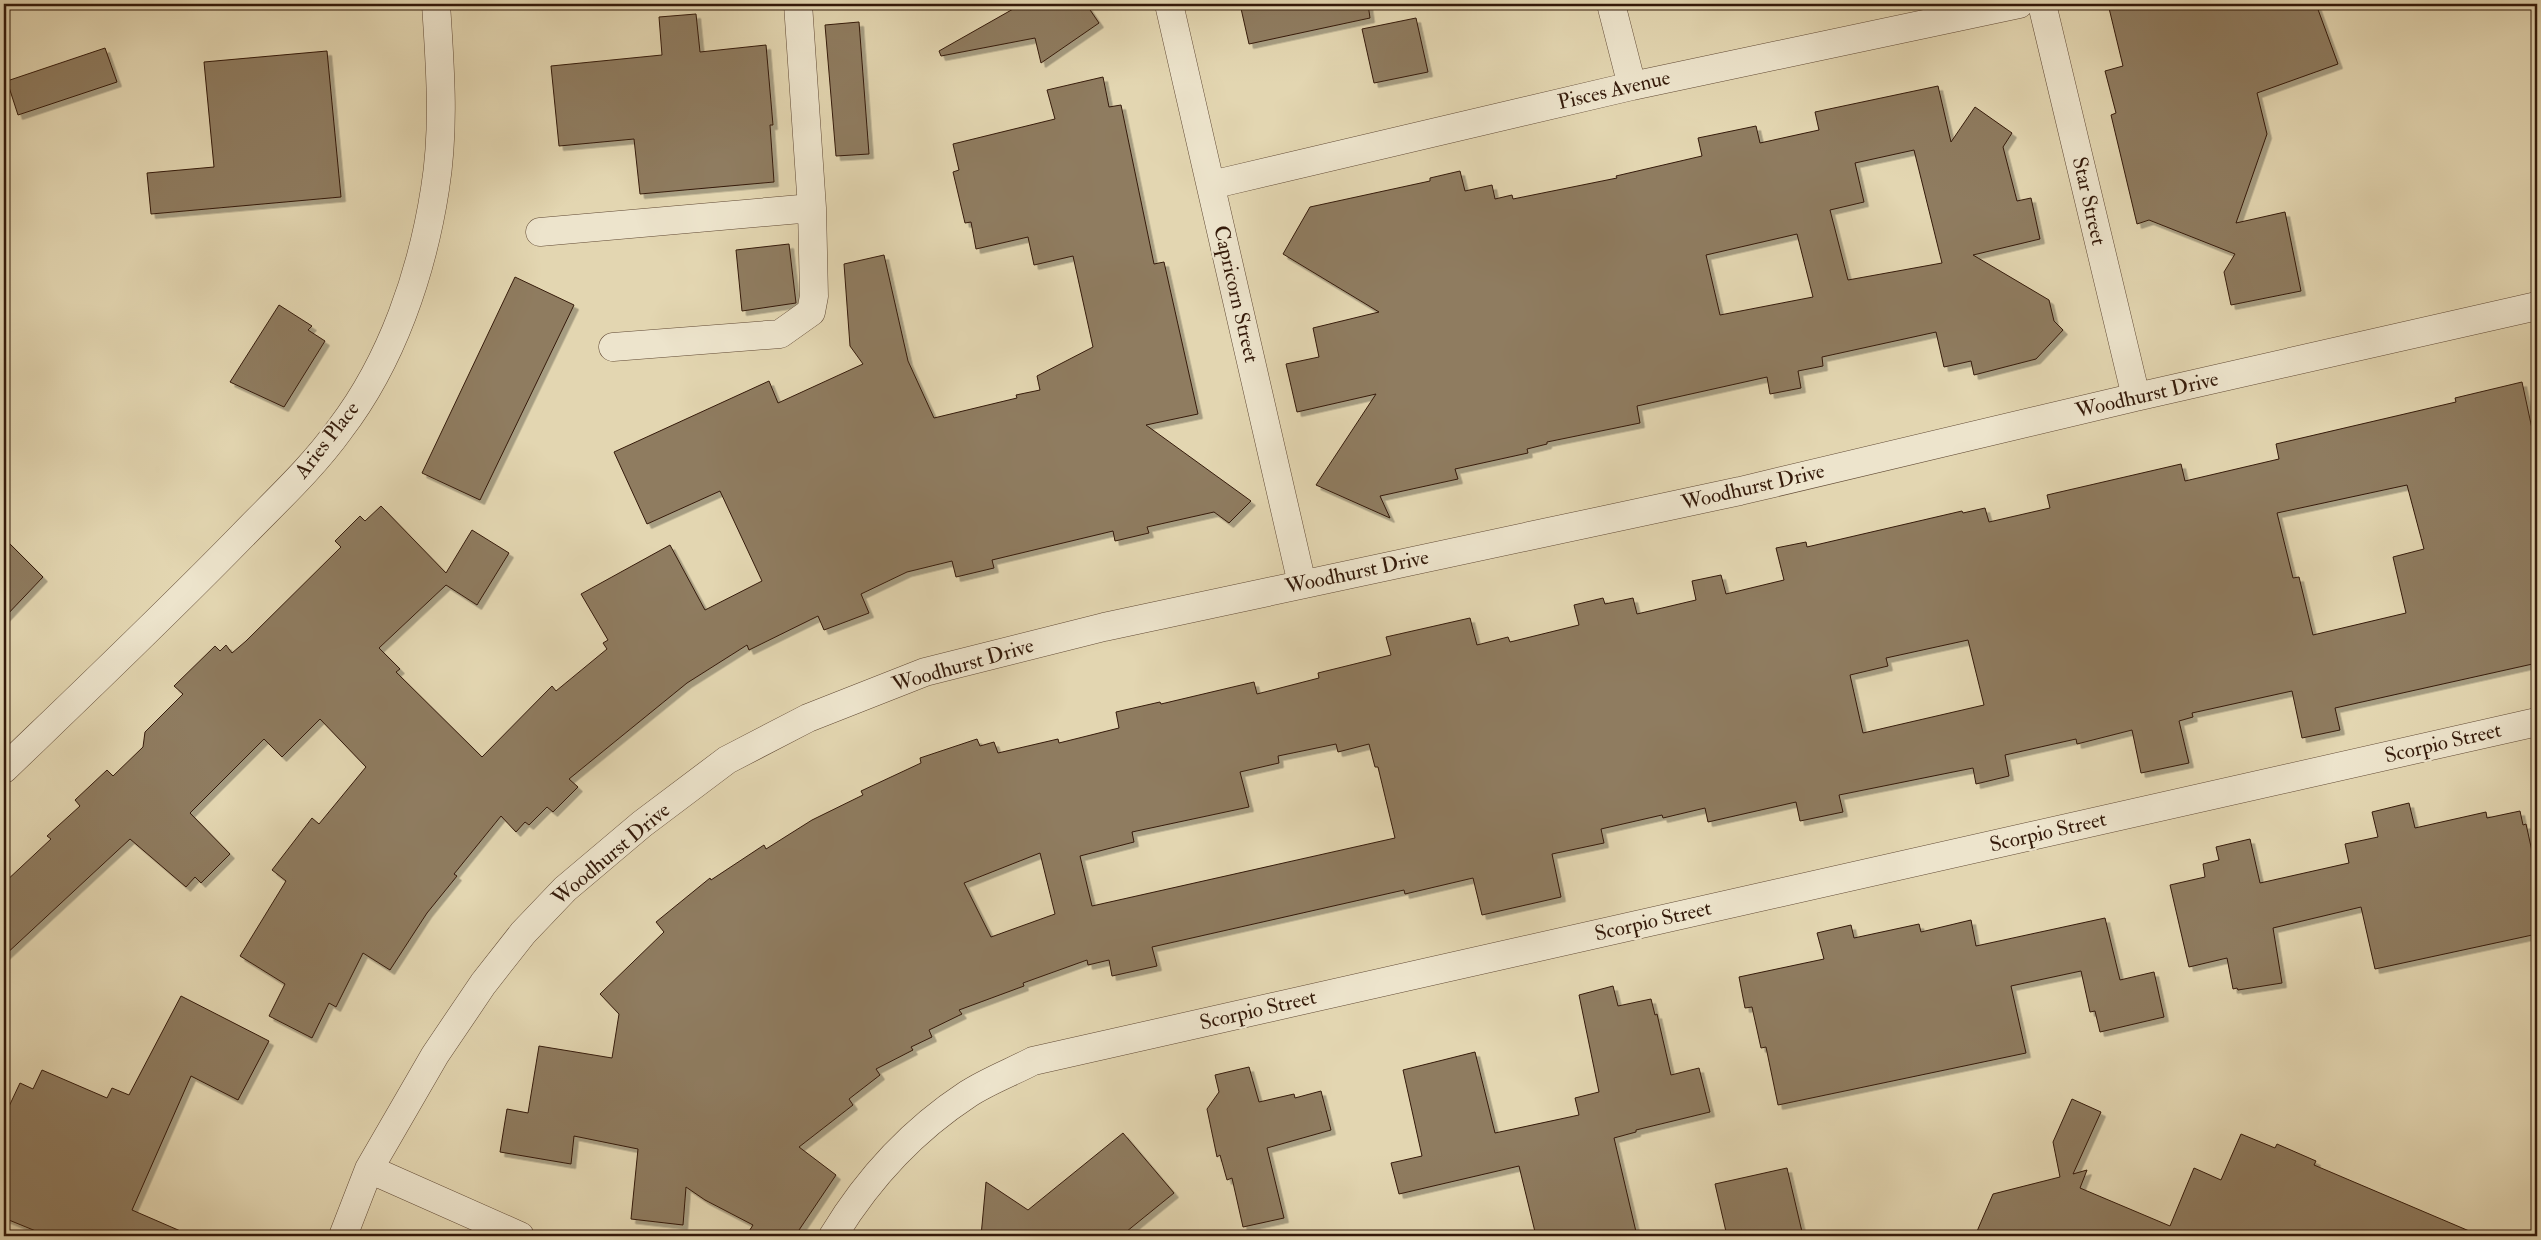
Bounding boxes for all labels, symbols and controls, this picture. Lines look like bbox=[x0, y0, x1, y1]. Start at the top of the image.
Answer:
street label: Pisces Avenue bbox=[1555, 64, 1673, 116]
street label: Star Street bbox=[2066, 154, 2112, 248]
street label: Capricorn Street bbox=[1207, 223, 1265, 365]
street label: Woodhurst Drive bbox=[2072, 365, 2221, 425]
street label: Aries Place bbox=[288, 396, 366, 485]
street label: Woodhurst Drive bbox=[1678, 457, 1827, 517]
street label: Woodhurst Drive bbox=[1282, 544, 1431, 601]
street label: Woodhurst Drive bbox=[888, 632, 1037, 698]
street label: Scorpio Street bbox=[2382, 716, 2504, 770]
street label: Woodhurst Drive bbox=[546, 797, 676, 912]
street label: Scorpio Street bbox=[1987, 805, 2109, 859]
street label: Scorpio Street bbox=[1592, 894, 1714, 948]
street label: Scorpio Street bbox=[1197, 983, 1319, 1037]

